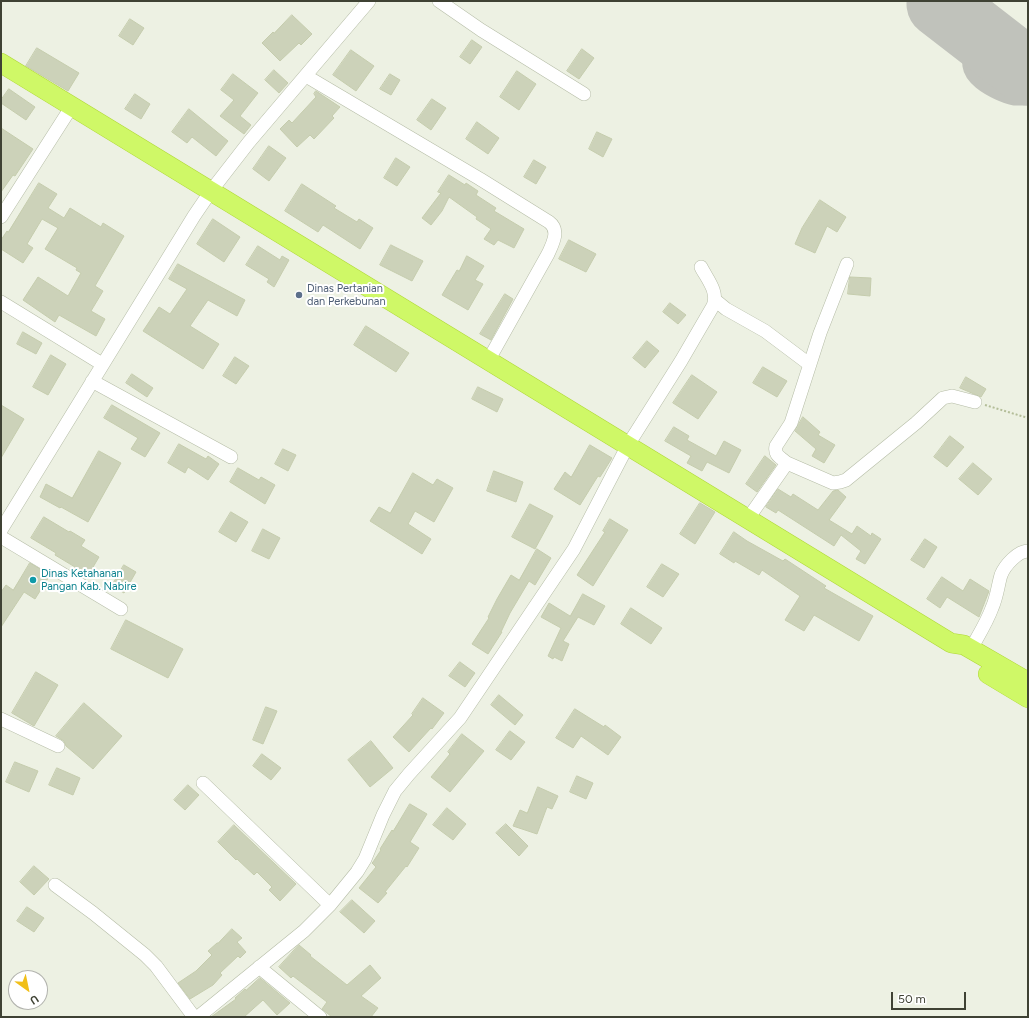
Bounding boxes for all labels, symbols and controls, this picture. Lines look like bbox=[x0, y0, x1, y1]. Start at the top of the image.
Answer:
place label: Dinas Pertanian dan Perkebunan bbox=[307, 282, 386, 308]
marker: Dinas Pertanian dan Perkebunan bbox=[294, 290, 304, 300]
place label: Dinas Ketahanan Pangan Kab. Nabire bbox=[41, 567, 136, 593]
marker: Dinas Ketahanan Pangan Kab. Nabire bbox=[28, 575, 38, 585]
north arrow bbox=[8, 970, 48, 1010]
scale bar bbox=[893, 984, 968, 1010]
text: U bbox=[27, 992, 41, 1007]
text: 50 m bbox=[898, 992, 926, 1006]

